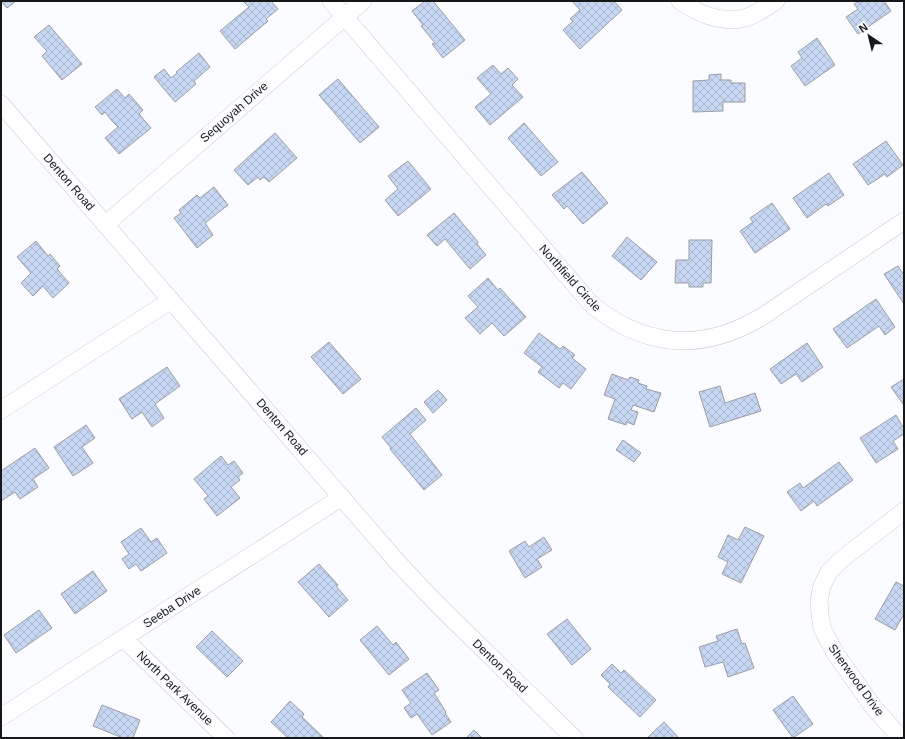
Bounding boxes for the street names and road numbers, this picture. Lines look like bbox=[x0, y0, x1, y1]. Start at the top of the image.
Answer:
street label: Sequoyah Drive bbox=[197, 78, 271, 145]
street label: Denton Road bbox=[41, 151, 97, 213]
street label: Northfield Circle bbox=[536, 242, 604, 315]
street label: Denton Road bbox=[254, 396, 310, 458]
street label: Seeba Drive bbox=[140, 583, 204, 631]
street label: Denton Road bbox=[470, 636, 530, 696]
street label: Sherwood Drive bbox=[825, 641, 887, 719]
street label: North Park Avenue bbox=[134, 648, 216, 728]

